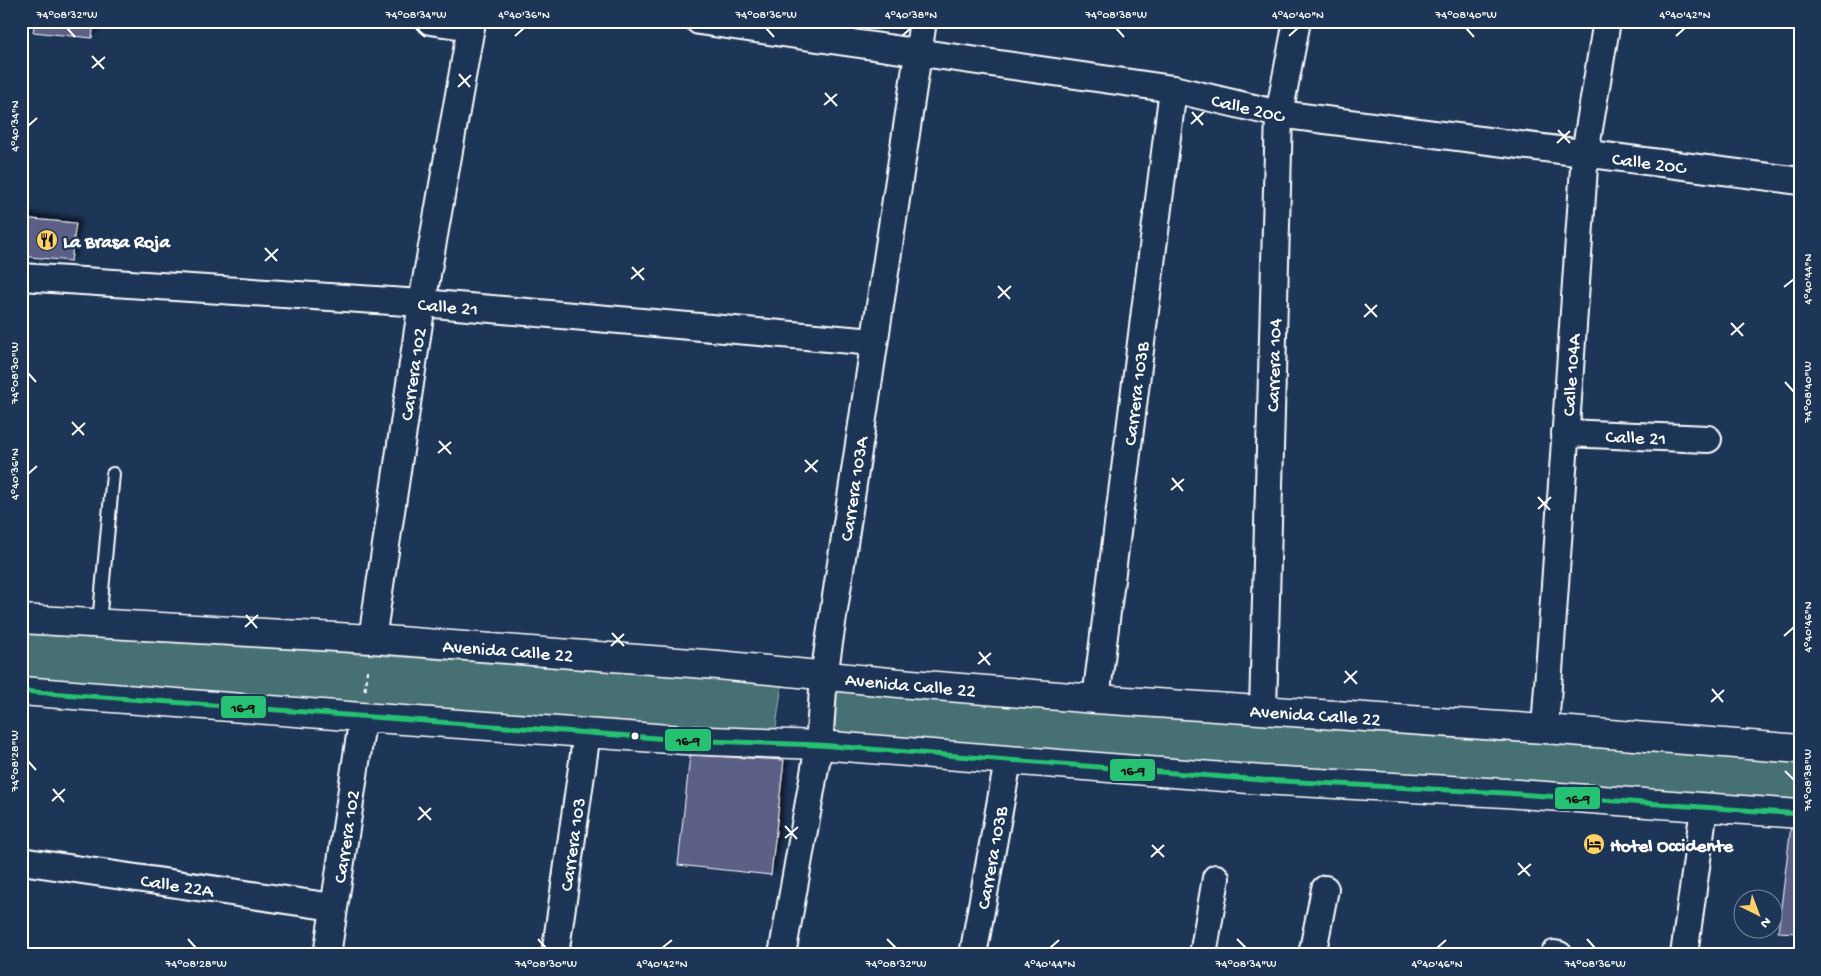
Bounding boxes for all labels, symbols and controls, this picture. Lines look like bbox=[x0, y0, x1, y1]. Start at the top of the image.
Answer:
text: 74°08'32"W bbox=[35, 9, 98, 23]
text: 74°08'34"W bbox=[385, 9, 446, 23]
text: 4°40'36"N bbox=[498, 9, 550, 23]
text: 74°08'36"W bbox=[734, 9, 797, 23]
text: 4°40'38"N bbox=[885, 9, 937, 23]
text: 74°08'38"W bbox=[1084, 9, 1147, 23]
text: 4°40'40"N bbox=[1272, 9, 1324, 23]
text: 74°08'40"W bbox=[1434, 9, 1497, 23]
text: 4°40'42"N bbox=[1660, 9, 1711, 23]
street label: Calle 20C bbox=[1209, 90, 1287, 130]
text: 4°40'34"N bbox=[9, 100, 23, 152]
street label: Calle 20C bbox=[1611, 149, 1689, 181]
restaurant icon: La Brasa Roja bbox=[35, 228, 59, 252]
place label: La Brasa Roja bbox=[63, 232, 171, 255]
text: 4°40'44"N bbox=[1802, 253, 1816, 304]
street label: Calle 21 bbox=[417, 295, 479, 323]
street label: Carrera 104 bbox=[1263, 318, 1289, 412]
street label: Carrera 102 bbox=[397, 326, 433, 422]
street label: Calle 104A bbox=[1559, 331, 1588, 417]
street label: Carrera 103B bbox=[1120, 340, 1156, 447]
text: 74°08'30"W bbox=[9, 342, 23, 405]
text: 74°08'40"W bbox=[1802, 361, 1816, 424]
street label: Calle 21 bbox=[1605, 427, 1667, 452]
street label: Carrera 103A bbox=[837, 433, 875, 543]
text: 4°40'36"N bbox=[9, 448, 23, 500]
text: 4°40'46"N bbox=[1802, 601, 1816, 653]
street label: Avenida Calle 22 bbox=[442, 636, 574, 669]
street label: Avenida Calle 22 bbox=[844, 670, 976, 704]
line badge: 16-9 bbox=[220, 695, 267, 719]
text: 16-9 bbox=[230, 701, 255, 718]
street label: Avenida Calle 22 bbox=[1249, 701, 1381, 733]
line badge: 16-9 bbox=[664, 728, 712, 752]
text: 74°08'28"W bbox=[9, 730, 23, 793]
unlabelled marker bbox=[630, 731, 640, 741]
text: 16-9 bbox=[675, 734, 700, 751]
text: 74°08'38"W bbox=[1802, 749, 1816, 812]
line badge: 16-9 bbox=[1109, 758, 1156, 782]
text: 16-9 bbox=[1120, 764, 1145, 781]
line badge: 16-9 bbox=[1554, 786, 1601, 810]
street label: Carrera 102 bbox=[330, 789, 367, 885]
text: 16-9 bbox=[1565, 792, 1590, 809]
street label: Carrera 103 bbox=[556, 796, 593, 893]
street label: Carrera 103B bbox=[973, 804, 1015, 911]
hotel icon: Hotel Occidente bbox=[1582, 832, 1606, 856]
place label: Hotel Occidente bbox=[1610, 836, 1734, 859]
street label: Calle 22A bbox=[139, 871, 217, 905]
north arrow bbox=[1734, 888, 1784, 938]
text: N bbox=[1756, 912, 1774, 931]
text: 74°08'28"W bbox=[164, 958, 227, 972]
text: 74°08'30"W bbox=[514, 958, 577, 972]
text: 4°40'42"N bbox=[637, 958, 688, 972]
text: 74°08'32"W bbox=[864, 958, 927, 972]
text: 4°40'44"N bbox=[1025, 958, 1076, 972]
text: 74°08'34"W bbox=[1215, 958, 1276, 972]
text: 4°40'46"N bbox=[1411, 958, 1463, 972]
text: 74°08'36"W bbox=[1563, 958, 1626, 972]

